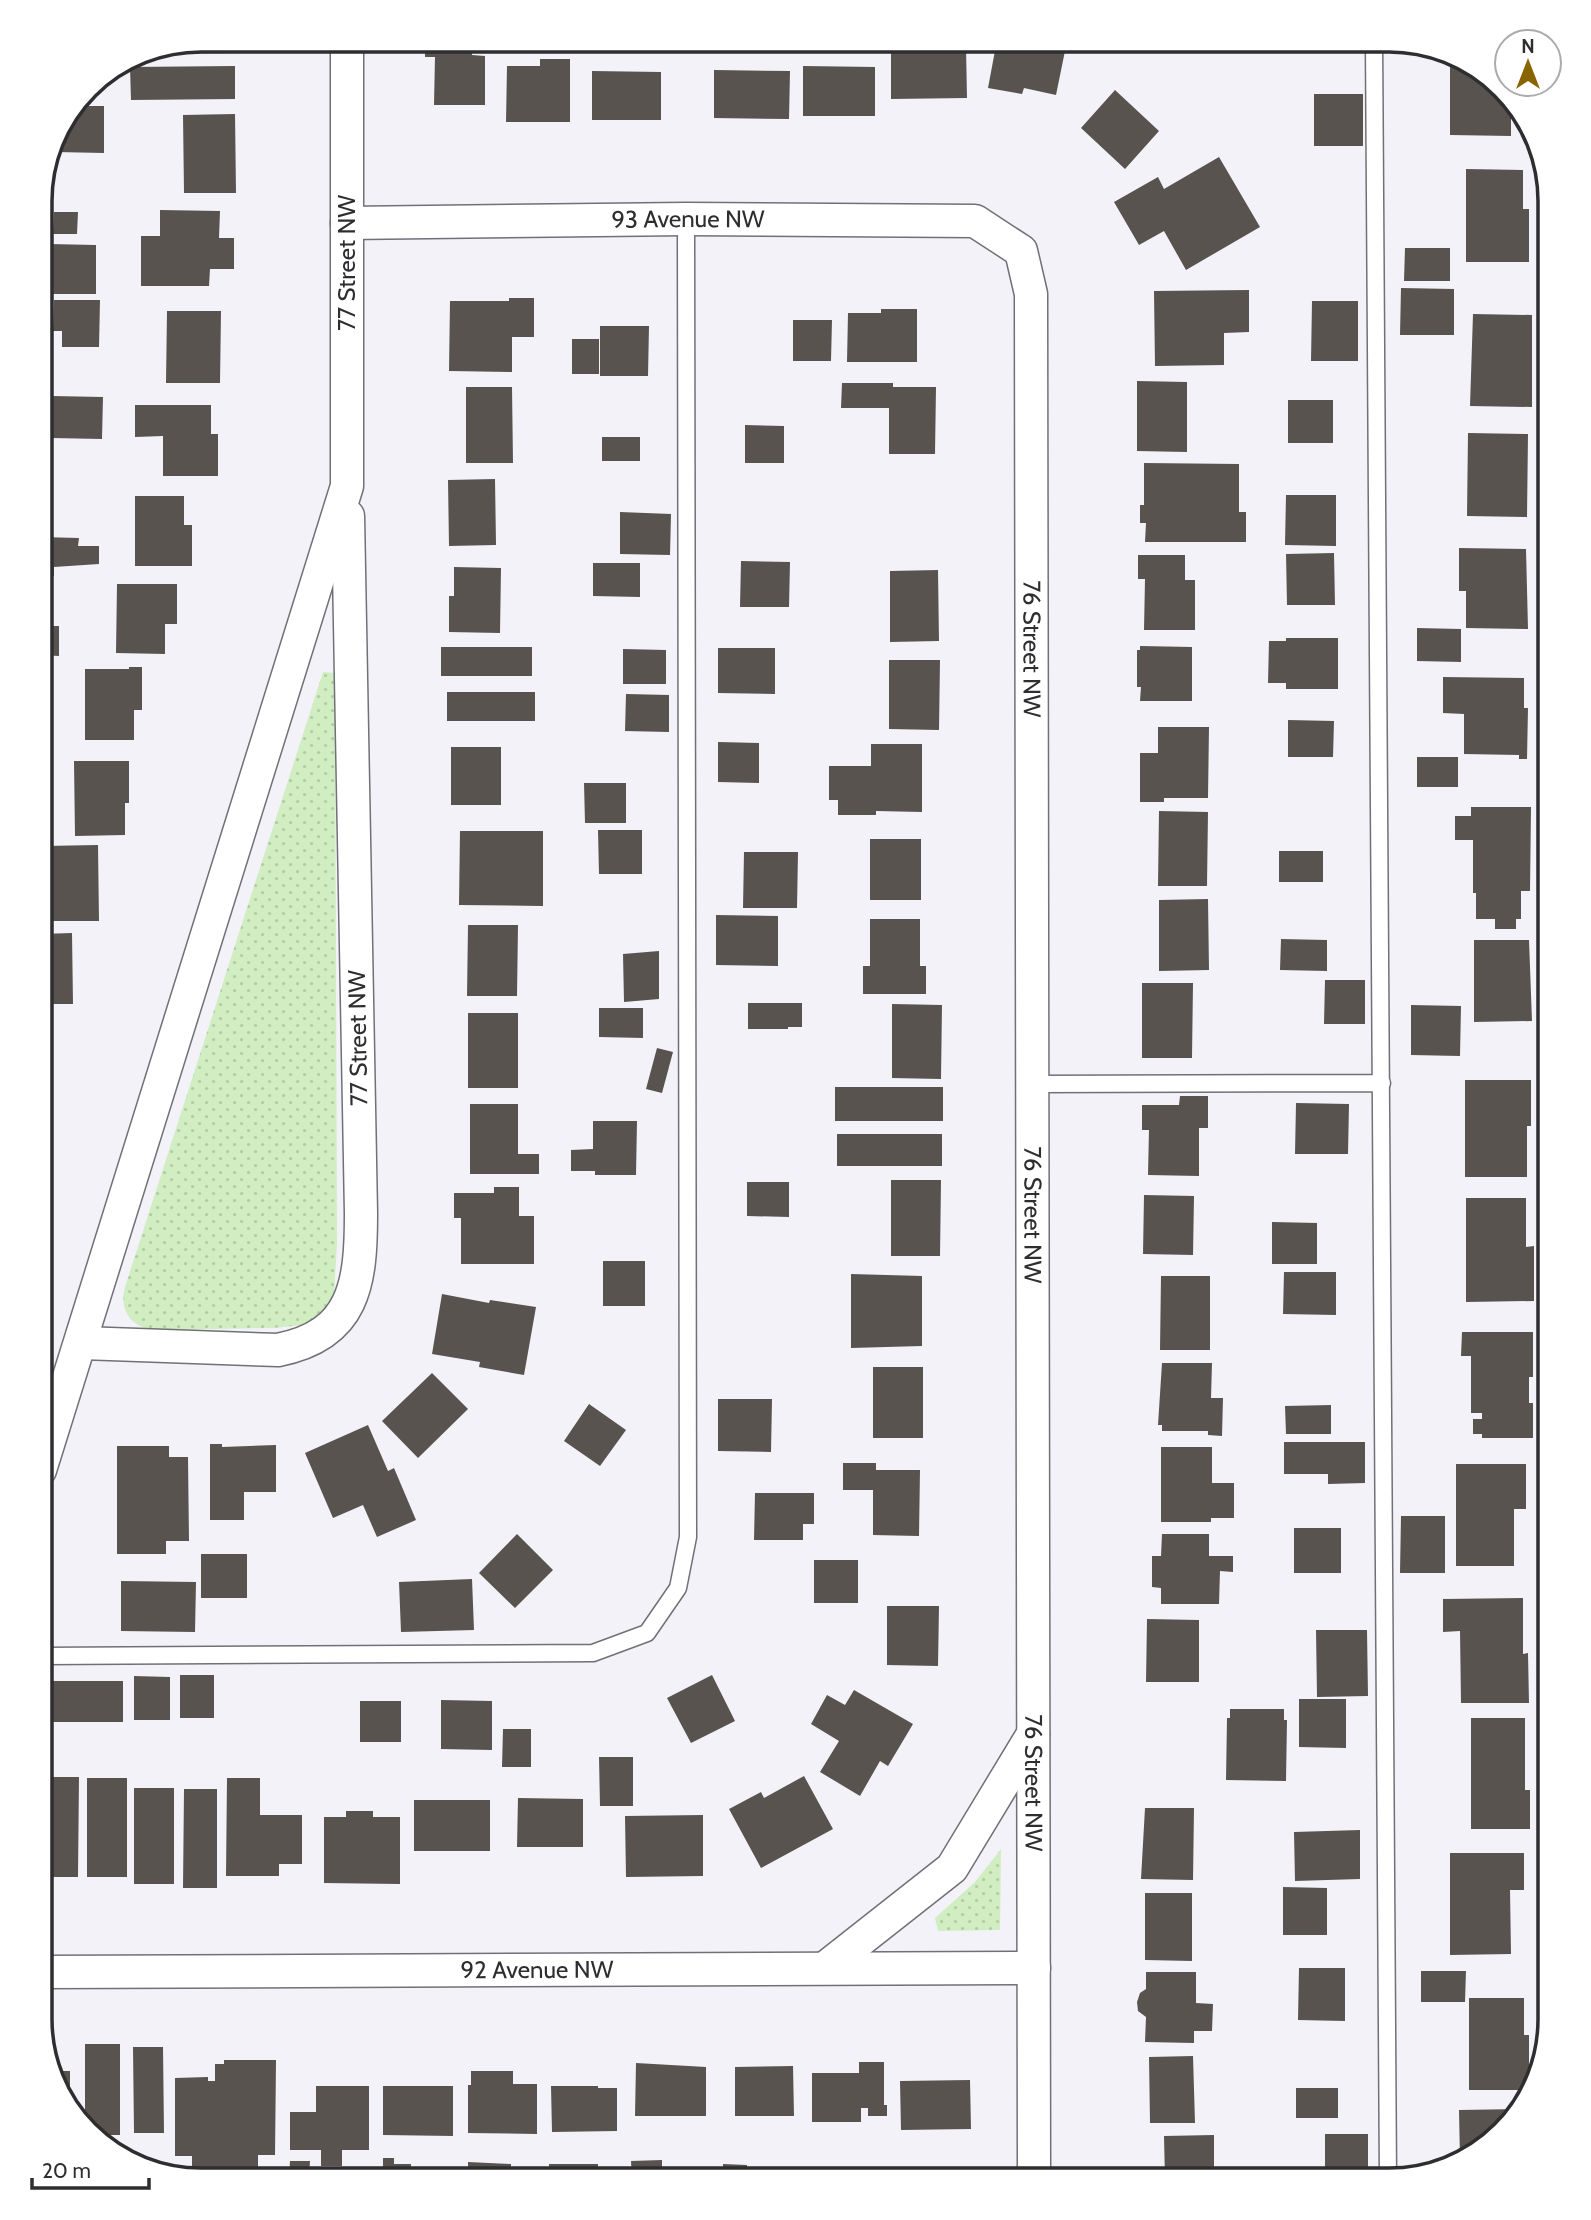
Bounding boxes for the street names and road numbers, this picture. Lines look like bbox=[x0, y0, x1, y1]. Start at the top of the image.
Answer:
street label: 77 Street NW bbox=[332, 195, 361, 331]
street label: 93 Avenue NW bbox=[611, 204, 765, 234]
street label: 76 Street NW bbox=[1017, 580, 1047, 718]
street label: 77 Street NW bbox=[342, 969, 373, 1106]
street label: 76 Street NW bbox=[1018, 1146, 1048, 1284]
street label: 76 Street NW bbox=[1019, 1714, 1048, 1852]
street label: 92 Avenue NW bbox=[461, 1955, 614, 1984]

